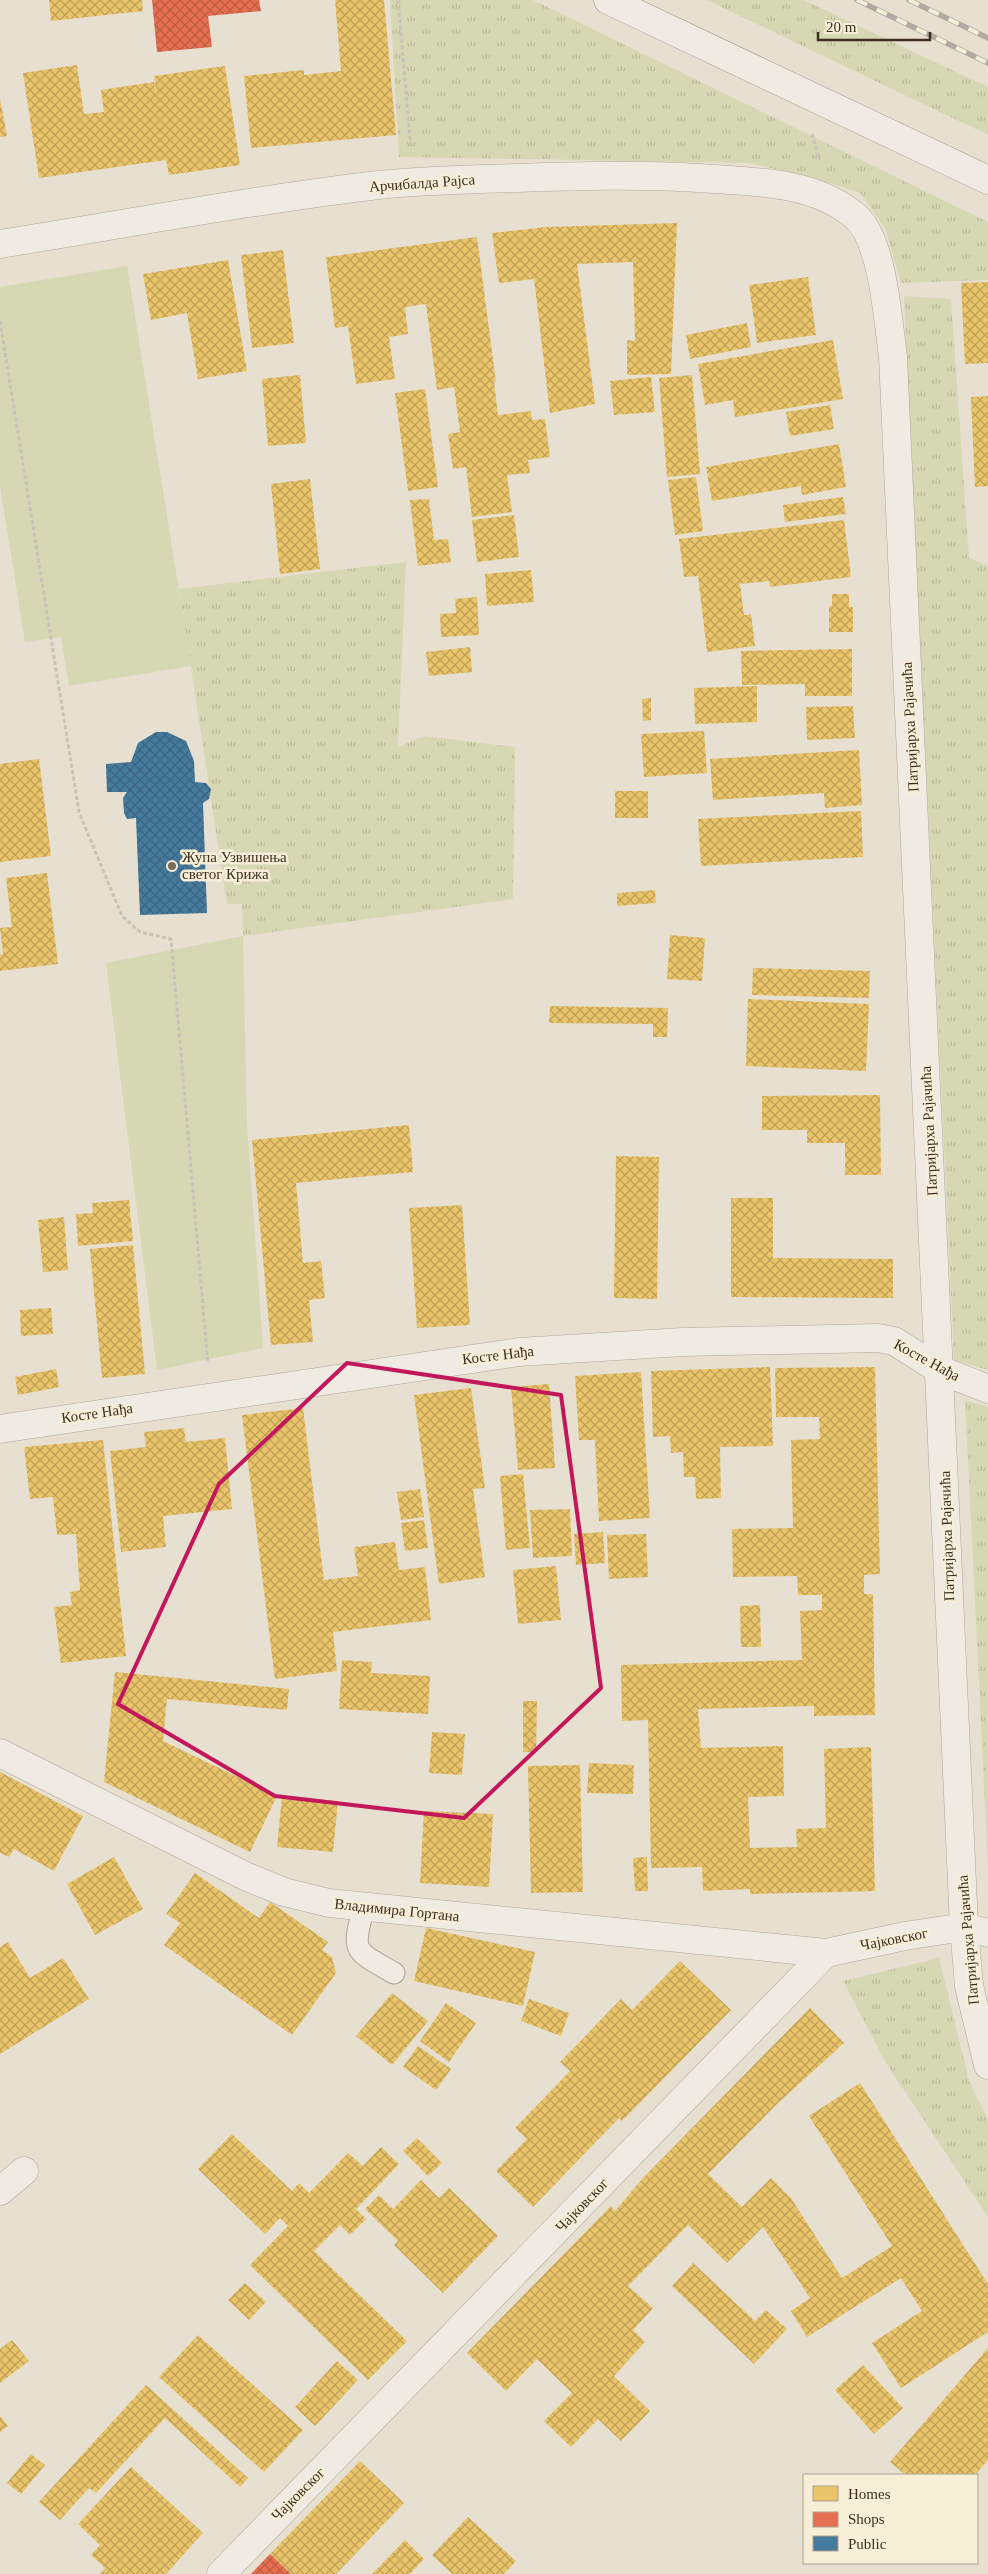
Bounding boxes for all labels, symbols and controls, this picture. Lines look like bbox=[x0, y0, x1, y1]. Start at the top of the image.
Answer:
scale bar bbox=[818, 10, 930, 42]
text: 20 m bbox=[826, 19, 857, 35]
street label: Арчибалда Рајса bbox=[368, 171, 476, 195]
street label: Патријарха Рајачића bbox=[899, 661, 921, 793]
place label: Жупа Узвишења светог Крижа bbox=[182, 849, 287, 882]
marker: Жупа Узвишења светог Крижа bbox=[166, 860, 178, 872]
street label: Патријарха Рајачића bbox=[918, 1065, 940, 1197]
street label: Косте Нађа bbox=[891, 1336, 963, 1384]
street label: Косте Нађа bbox=[461, 1343, 535, 1367]
street label: Косте Нађа bbox=[60, 1400, 134, 1426]
street label: Патријарха Рајачића bbox=[937, 1470, 957, 1601]
street label: Патријарха Рајачића bbox=[954, 1874, 982, 2006]
street label: Владимира Гортана bbox=[334, 1895, 461, 1925]
street label: Чајковског bbox=[859, 1925, 929, 1953]
street label: Чајковског bbox=[552, 2175, 612, 2235]
street label: Чајковског bbox=[268, 2464, 328, 2524]
legend bbox=[803, 2474, 978, 2564]
text: Homes bbox=[848, 2486, 891, 2502]
text: Shops bbox=[848, 2511, 885, 2527]
text: Public bbox=[848, 2536, 887, 2552]

